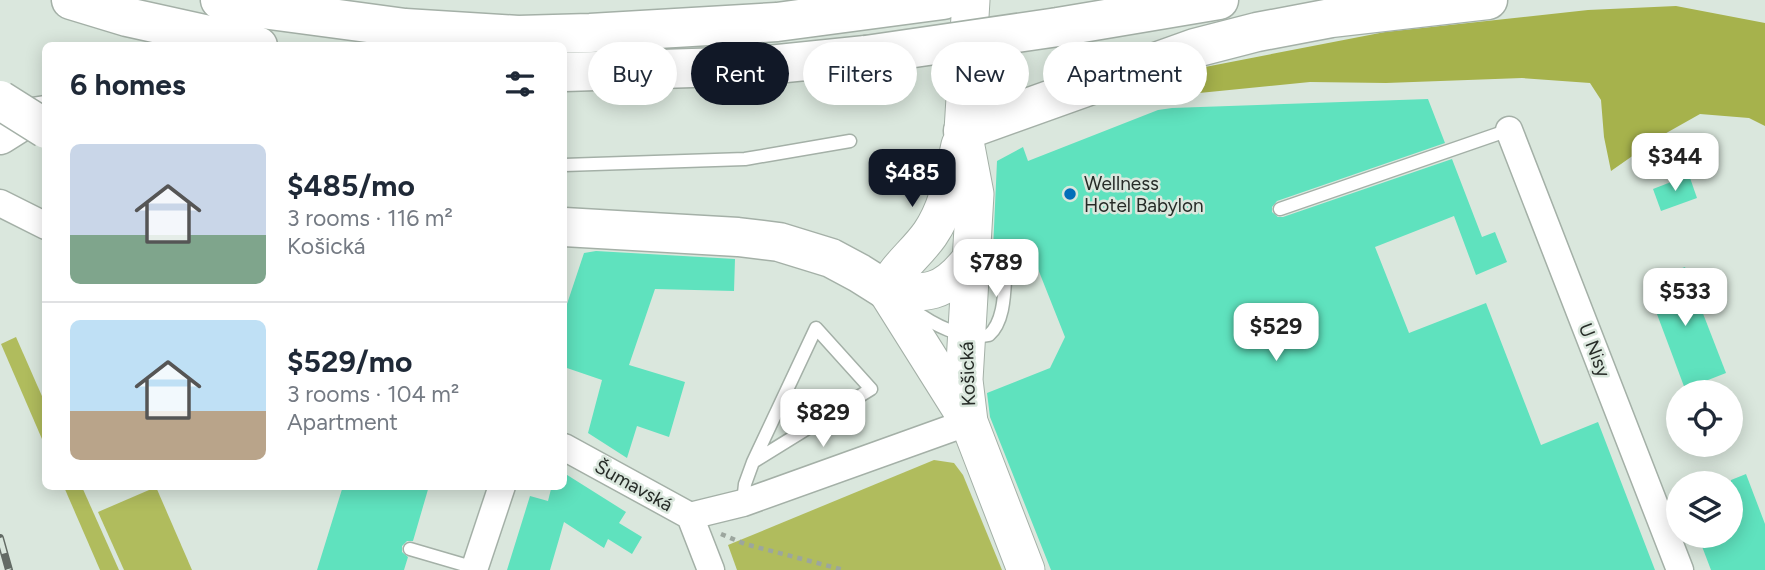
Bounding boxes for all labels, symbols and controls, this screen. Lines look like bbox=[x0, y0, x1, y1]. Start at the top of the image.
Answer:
chip: Buy bbox=[588, 42, 677, 105]
chip: Rent bbox=[691, 42, 789, 105]
chip: Filters bbox=[803, 42, 917, 105]
chip: New bbox=[931, 42, 1029, 105]
chip: Apartment bbox=[1043, 42, 1207, 105]
icon: filters bbox=[501, 65, 539, 103]
text: 6 homes bbox=[70, 66, 186, 103]
pin: $344 bbox=[1634, 134, 1716, 193]
text: $344 bbox=[1648, 142, 1702, 170]
pin: $485 bbox=[871, 150, 953, 209]
text: $485 bbox=[885, 158, 939, 186]
text: $485/mo bbox=[287, 167, 415, 204]
icon: home bbox=[126, 172, 210, 256]
place label: Wellness Hotel Babylon bbox=[1084, 172, 1204, 217]
marker: Wellness Hotel Babylon bbox=[1062, 186, 1078, 202]
text: 3 rooms · 116 m² bbox=[287, 204, 453, 232]
text: Košická bbox=[287, 232, 365, 260]
pin: $789 bbox=[955, 240, 1037, 299]
text: $789 bbox=[970, 248, 1022, 276]
pin: $533 bbox=[1644, 268, 1726, 328]
text: $533 bbox=[1659, 277, 1711, 305]
pin: $529 bbox=[1235, 304, 1317, 363]
text: $529 bbox=[1250, 312, 1302, 340]
street label: U Nisy bbox=[1574, 320, 1615, 380]
street label: Košická bbox=[955, 341, 980, 407]
text: $529/mo bbox=[287, 343, 412, 380]
icon: home bbox=[126, 348, 210, 432]
text: 3 rooms · 104 m² bbox=[287, 380, 459, 408]
map controls bbox=[1666, 380, 1743, 548]
button: locate bbox=[1666, 380, 1743, 457]
pin: $829 bbox=[782, 390, 864, 449]
text: $829 bbox=[796, 398, 850, 426]
text: Apartment bbox=[287, 408, 398, 436]
street label: Šumavská bbox=[591, 455, 677, 516]
button: layers bbox=[1666, 471, 1743, 548]

